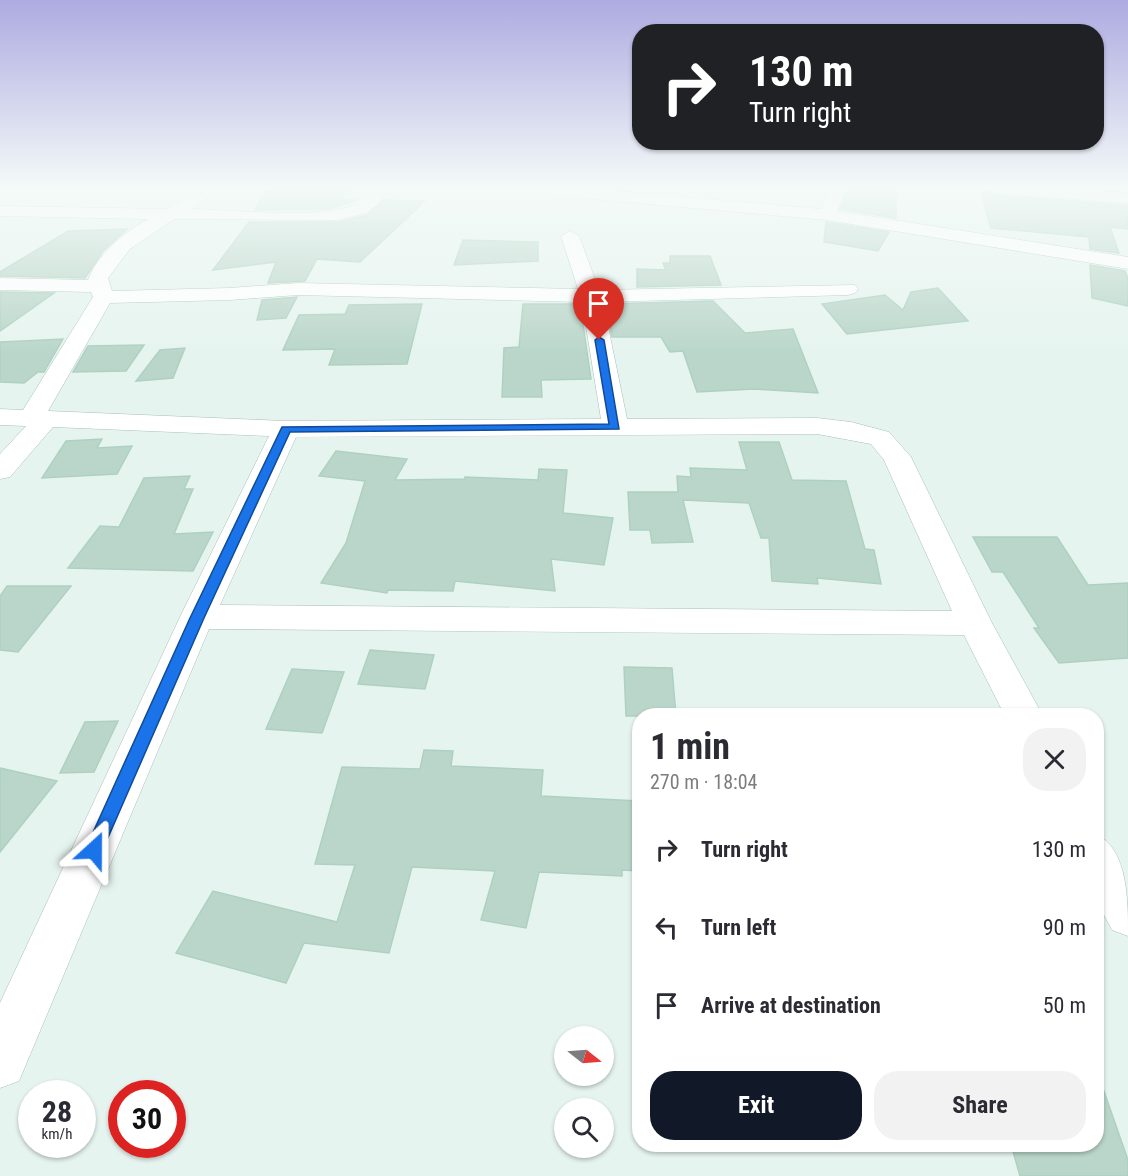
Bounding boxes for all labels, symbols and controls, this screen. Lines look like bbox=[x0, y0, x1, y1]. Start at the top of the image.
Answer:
text: 130 m bbox=[749, 47, 854, 96]
icon: right bbox=[650, 48, 728, 126]
text: Turn right bbox=[749, 97, 851, 129]
pin bbox=[573, 278, 624, 340]
icon: arrive bbox=[582, 287, 615, 320]
text: 1 min bbox=[650, 726, 730, 768]
button: close bbox=[1023, 728, 1086, 791]
text: 270 m · 18:04 bbox=[650, 770, 757, 794]
position arrow bbox=[62, 818, 126, 882]
icon: right bbox=[650, 833, 683, 866]
text: Turn right bbox=[701, 837, 788, 862]
text: 130 m bbox=[1032, 837, 1086, 862]
icon: left bbox=[650, 911, 683, 944]
text: Turn left bbox=[701, 915, 776, 940]
text: 90 m bbox=[1043, 915, 1086, 940]
icon: arrive bbox=[650, 989, 683, 1022]
text: Arrive at destination bbox=[701, 993, 881, 1018]
text: 50 m bbox=[1043, 993, 1086, 1018]
north arrow bbox=[554, 1026, 614, 1086]
map controls bbox=[554, 1026, 614, 1158]
button: Exit bbox=[650, 1071, 862, 1140]
button: Share bbox=[874, 1071, 1086, 1140]
speed limit sign: 30 bbox=[108, 1080, 186, 1158]
text: 28 bbox=[42, 1094, 72, 1129]
button: search bbox=[554, 1098, 614, 1158]
text: km/h bbox=[42, 1125, 72, 1143]

